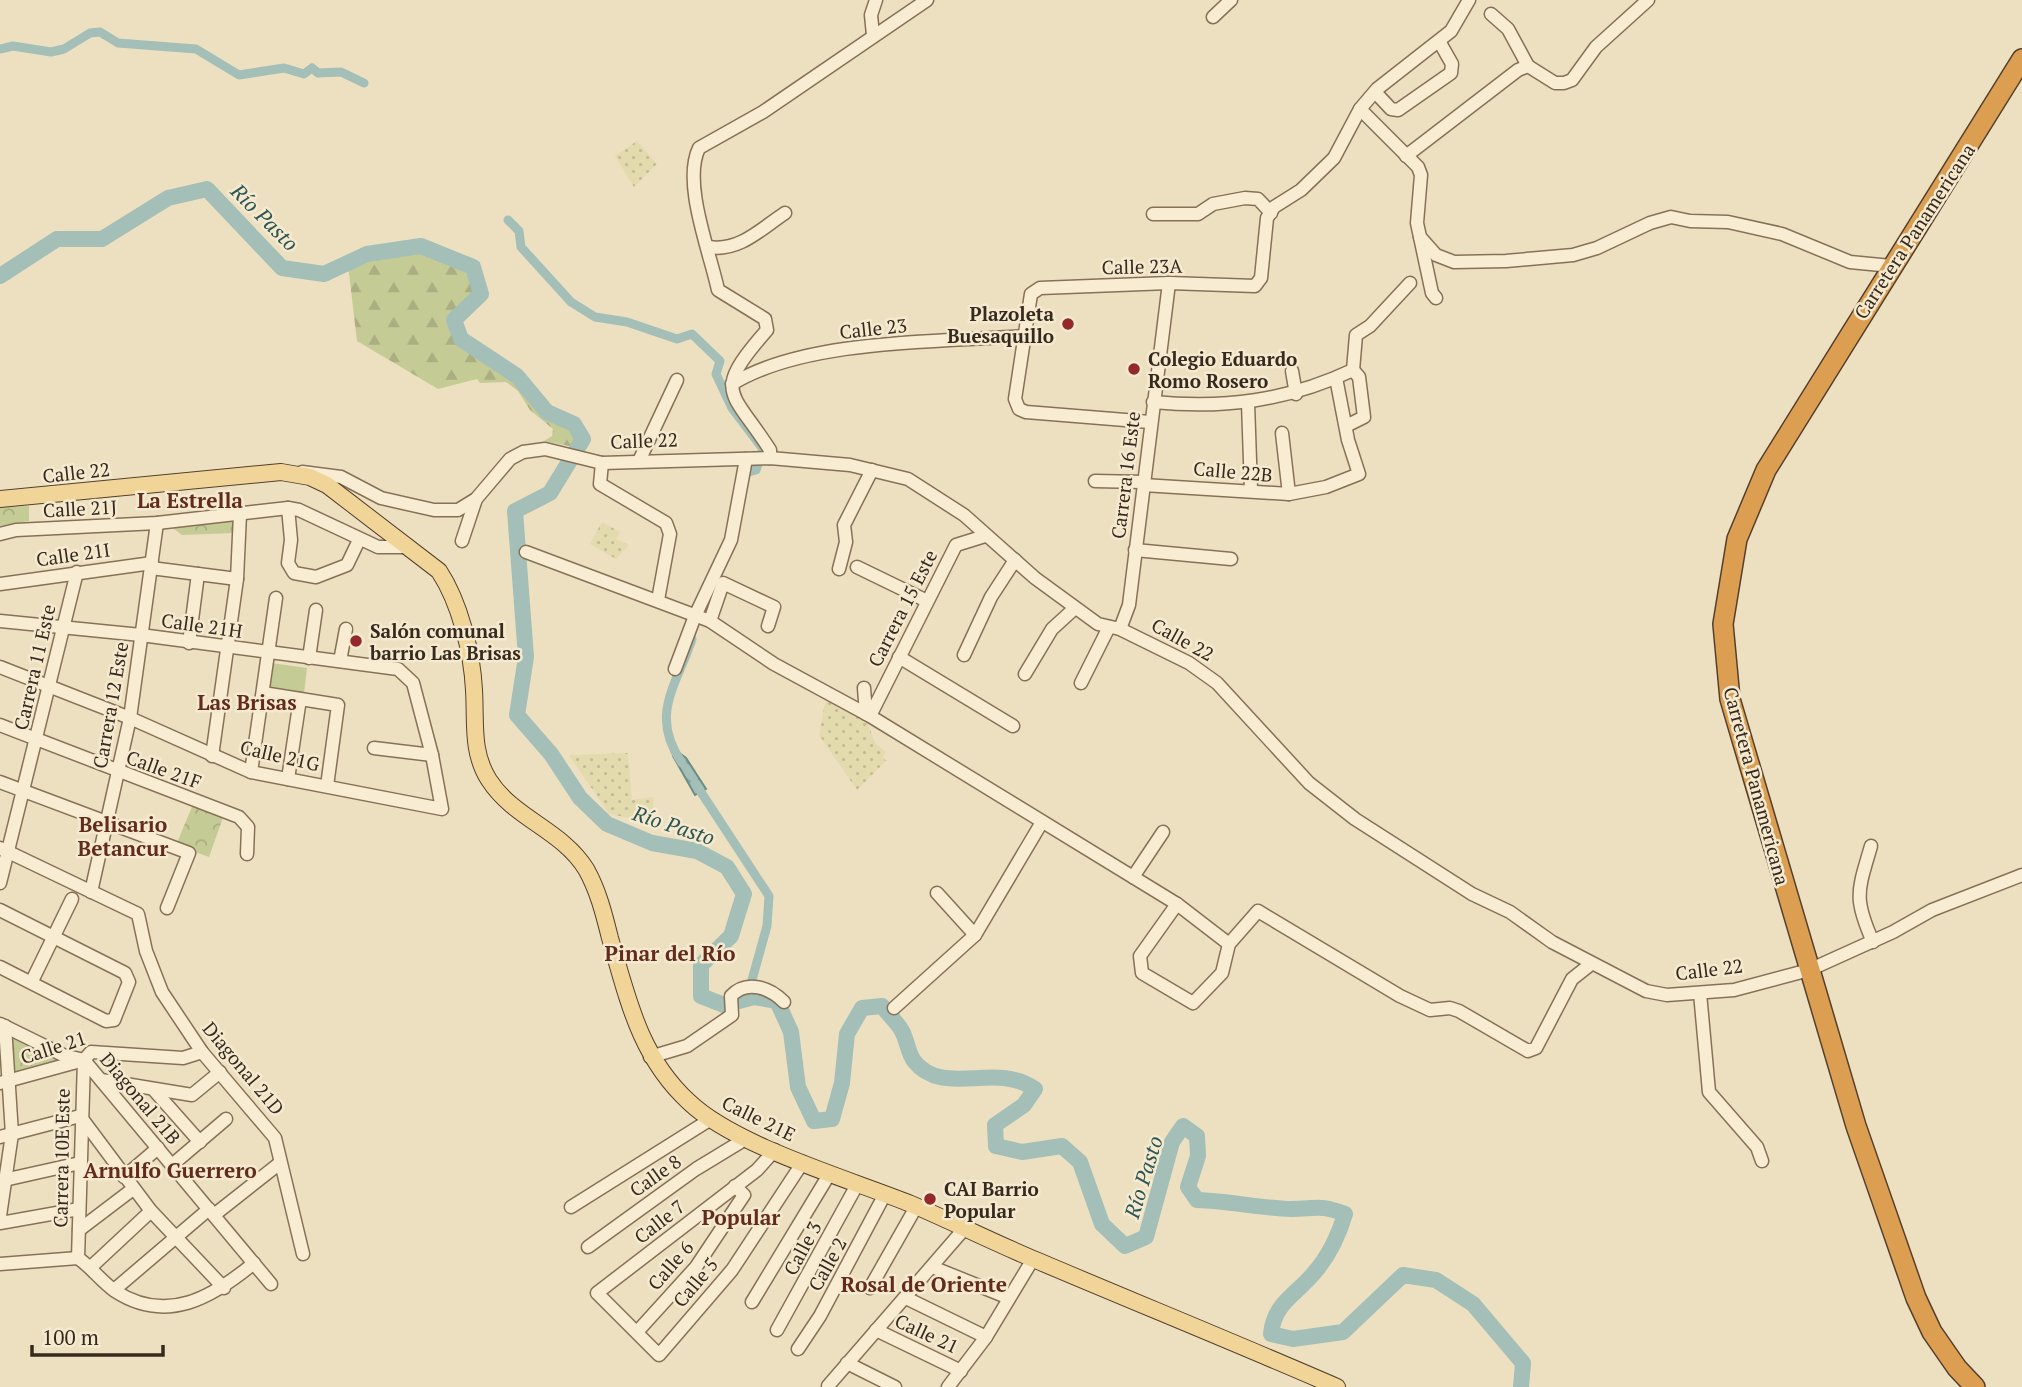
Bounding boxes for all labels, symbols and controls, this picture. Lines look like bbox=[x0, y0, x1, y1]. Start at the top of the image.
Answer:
street label: Carretera Panamericana bbox=[1848, 138, 1980, 323]
water label: Río Pasto bbox=[224, 176, 305, 257]
street label: Calle 23A bbox=[1101, 253, 1183, 279]
place label: Plazoleta Buesaquillo bbox=[947, 301, 1054, 348]
street label: Calle 23 bbox=[838, 312, 908, 344]
marker: Plazoleta Buesaquillo bbox=[1060, 316, 1076, 332]
place label: Colegio Eduardo Romo Rosero bbox=[1148, 346, 1297, 393]
marker: Colegio Eduardo Romo Rosero bbox=[1126, 361, 1142, 377]
street label: Carrera 16 Este bbox=[1105, 410, 1145, 540]
street label: Calle 22 bbox=[610, 426, 678, 454]
street label: Calle 22B bbox=[1192, 455, 1274, 487]
street label: Calle 22 bbox=[41, 456, 111, 488]
district label: La Estrella bbox=[137, 486, 243, 514]
street label: Calle 21J bbox=[42, 494, 118, 522]
street label: Calle 21I bbox=[34, 536, 112, 572]
street label: Carrera 15 Este bbox=[862, 545, 942, 671]
street label: Carrera 11 Este bbox=[7, 602, 61, 732]
street label: Calle 21H bbox=[160, 607, 244, 643]
street label: Calle 22 bbox=[1147, 612, 1219, 666]
place label: Salón comunal barrio Las Brisas bbox=[369, 618, 521, 665]
marker: Salón comunal barrio Las Brisas bbox=[348, 633, 364, 649]
street label: Carrera 12 Este bbox=[87, 640, 133, 770]
street label: Carretera Panamericana bbox=[1719, 684, 1796, 888]
district label: Las Brisas bbox=[197, 688, 297, 716]
street label: Calle 21G bbox=[238, 734, 322, 776]
street label: Calle 21F bbox=[123, 744, 205, 794]
water label: Río Pasto bbox=[628, 798, 719, 851]
district label: Belisario Betancur bbox=[78, 810, 168, 862]
district label: Pinar del Río bbox=[605, 939, 735, 967]
street label: Calle 22 bbox=[1674, 952, 1744, 986]
street label: Diagonal 21D bbox=[198, 1016, 290, 1120]
street label: Calle 21 bbox=[17, 1025, 89, 1069]
street label: Diagonal 21B bbox=[95, 1047, 187, 1149]
street label: Carrera 10E Este bbox=[47, 1088, 75, 1228]
street label: Calle 21E bbox=[718, 1090, 800, 1146]
water label: Río Pasto bbox=[1117, 1132, 1169, 1222]
street label: Calle 8 bbox=[624, 1148, 686, 1202]
district label: Arnulfo Guerrero bbox=[83, 1156, 257, 1184]
place label: CAI Barrio Popular bbox=[944, 1176, 1039, 1223]
marker: CAI Barrio Popular bbox=[922, 1191, 938, 1207]
street label: Calle 7 bbox=[629, 1193, 689, 1249]
district label: Popular bbox=[702, 1203, 780, 1231]
street label: Calle 3 bbox=[777, 1217, 827, 1279]
street label: Calle 2 bbox=[802, 1233, 852, 1295]
street label: Calle 6 bbox=[642, 1235, 698, 1295]
street label: Calle 5 bbox=[667, 1252, 723, 1312]
district label: Rosal de Oriente bbox=[841, 1270, 1007, 1298]
street label: Calle 21 bbox=[891, 1307, 963, 1359]
scale bar bbox=[32, 1314, 163, 1358]
text: 100 m bbox=[42, 1323, 99, 1351]

